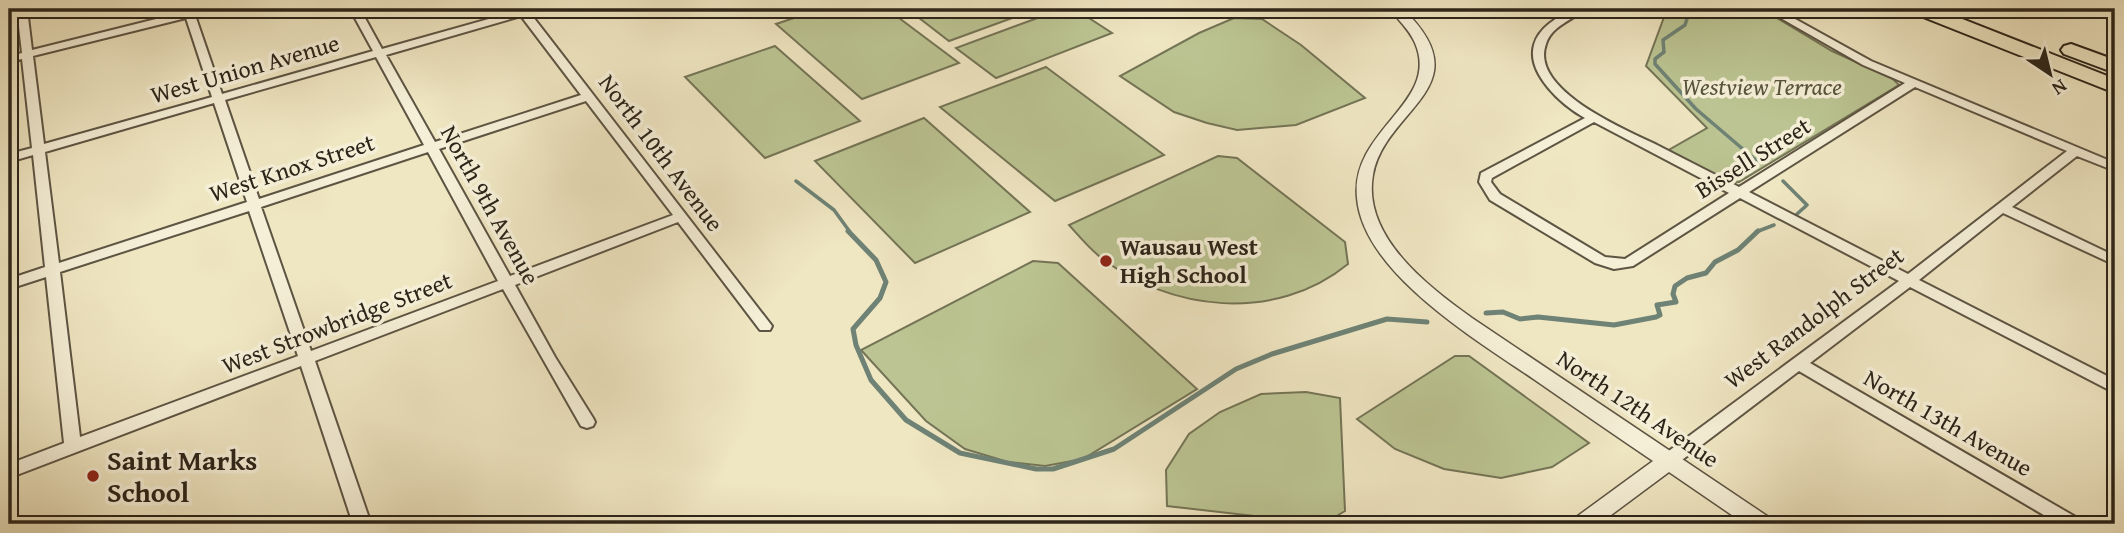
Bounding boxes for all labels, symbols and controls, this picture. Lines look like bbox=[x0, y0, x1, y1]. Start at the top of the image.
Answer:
street label: West Union Avenue bbox=[146, 25, 343, 112]
north arrow bbox=[2016, 38, 2086, 108]
street label: North 10th Avenue bbox=[591, 67, 732, 239]
park label: Westview Terrace bbox=[1682, 69, 1842, 104]
text: N bbox=[2046, 73, 2073, 103]
street label: Bissell Street bbox=[1688, 108, 1818, 207]
street label: North 9th Avenue bbox=[432, 119, 549, 291]
street label: West Knox Street bbox=[205, 124, 379, 211]
place label: Wausau West High School bbox=[1120, 229, 1258, 292]
street label: West Randolph Street bbox=[1717, 238, 1911, 397]
marker: Wausau West High School bbox=[1098, 253, 1114, 269]
street label: West Strowbridge Street bbox=[217, 262, 457, 383]
street label: North 12th Avenue bbox=[1550, 341, 1726, 476]
street label: North 13th Avenue bbox=[1858, 360, 2039, 485]
place label: Saint Marks School bbox=[107, 439, 257, 512]
marker: Saint Marks School bbox=[85, 468, 101, 484]

